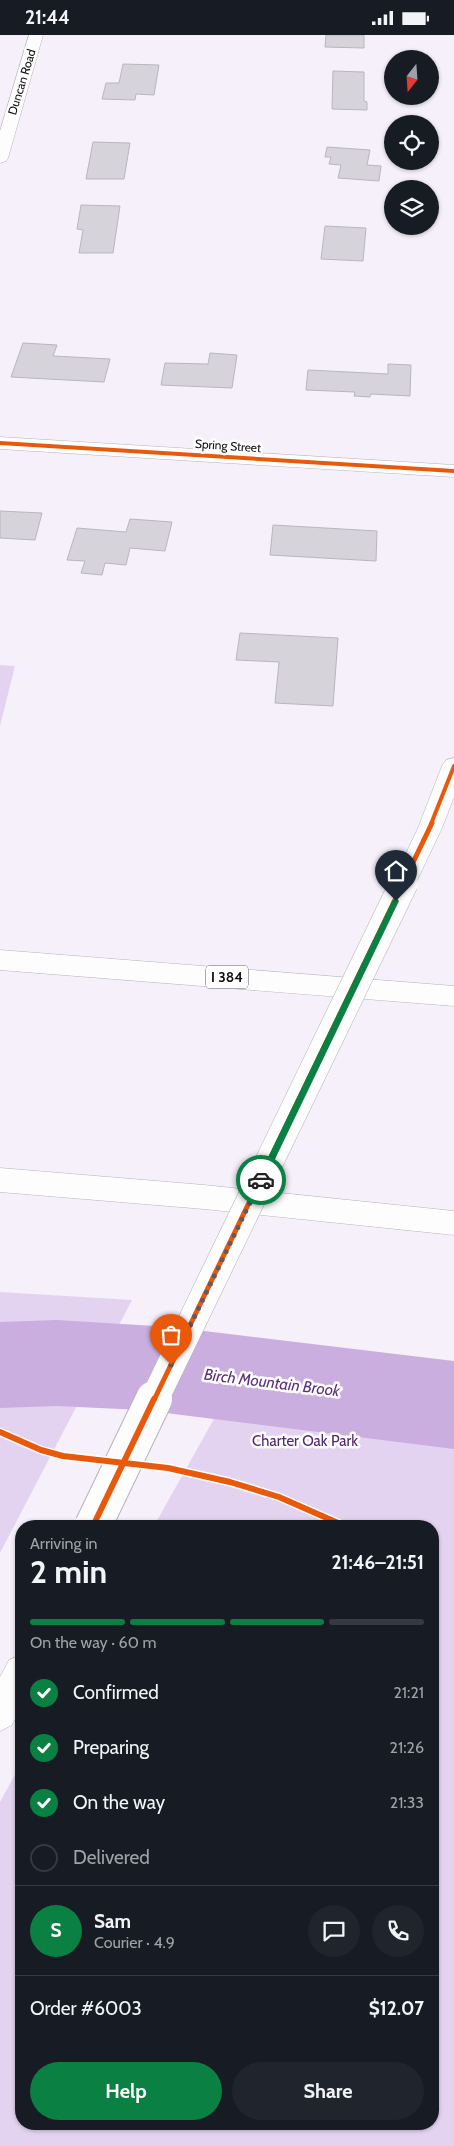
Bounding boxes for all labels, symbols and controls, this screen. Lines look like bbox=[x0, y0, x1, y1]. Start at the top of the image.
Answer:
text: 21:44 bbox=[25, 6, 70, 29]
street label: Duncan Road bbox=[4, 47, 39, 117]
north arrow bbox=[384, 50, 439, 105]
map controls bbox=[384, 50, 439, 235]
button: locate bbox=[384, 115, 439, 170]
button: layers bbox=[384, 180, 439, 235]
street label: Spring Street bbox=[194, 436, 262, 455]
pin bbox=[375, 850, 417, 901]
icon: home bbox=[382, 857, 410, 885]
road number: I 384 bbox=[206, 965, 248, 989]
courier bbox=[236, 1155, 286, 1205]
icon: car bbox=[247, 1166, 275, 1194]
pin bbox=[150, 1314, 192, 1365]
icon: bag bbox=[157, 1321, 185, 1349]
water label: Birch Mountain Brook bbox=[203, 1365, 342, 1400]
park label: Charter Oak Park bbox=[252, 1432, 358, 1450]
text: Arriving in bbox=[30, 1534, 97, 1553]
text: 21:46–21:51 bbox=[331, 1551, 424, 1574]
text: 2 min bbox=[30, 1552, 107, 1591]
text: On the way · 60 m bbox=[30, 1633, 156, 1652]
icon: check bbox=[30, 1679, 58, 1707]
text: Confirmed bbox=[73, 1681, 159, 1704]
text: 21:21 bbox=[393, 1683, 424, 1702]
icon: check bbox=[30, 1734, 58, 1762]
text: Preparing bbox=[73, 1736, 149, 1759]
text: 21:26 bbox=[390, 1738, 424, 1757]
icon: check bbox=[30, 1789, 58, 1817]
text: On the way bbox=[73, 1791, 165, 1814]
text: 21:33 bbox=[390, 1793, 424, 1812]
text: Delivered bbox=[73, 1846, 150, 1869]
button: chat bbox=[308, 1905, 360, 1957]
button: phone bbox=[372, 1905, 424, 1957]
text: Sam bbox=[94, 1910, 131, 1933]
text: S bbox=[50, 1919, 62, 1942]
text: Courier · 4.9 bbox=[94, 1933, 175, 1952]
text: Order #6003 bbox=[30, 1997, 142, 2020]
text: $12.07 bbox=[369, 1997, 424, 2020]
button: Help bbox=[30, 2062, 222, 2120]
button: Share bbox=[232, 2062, 424, 2120]

